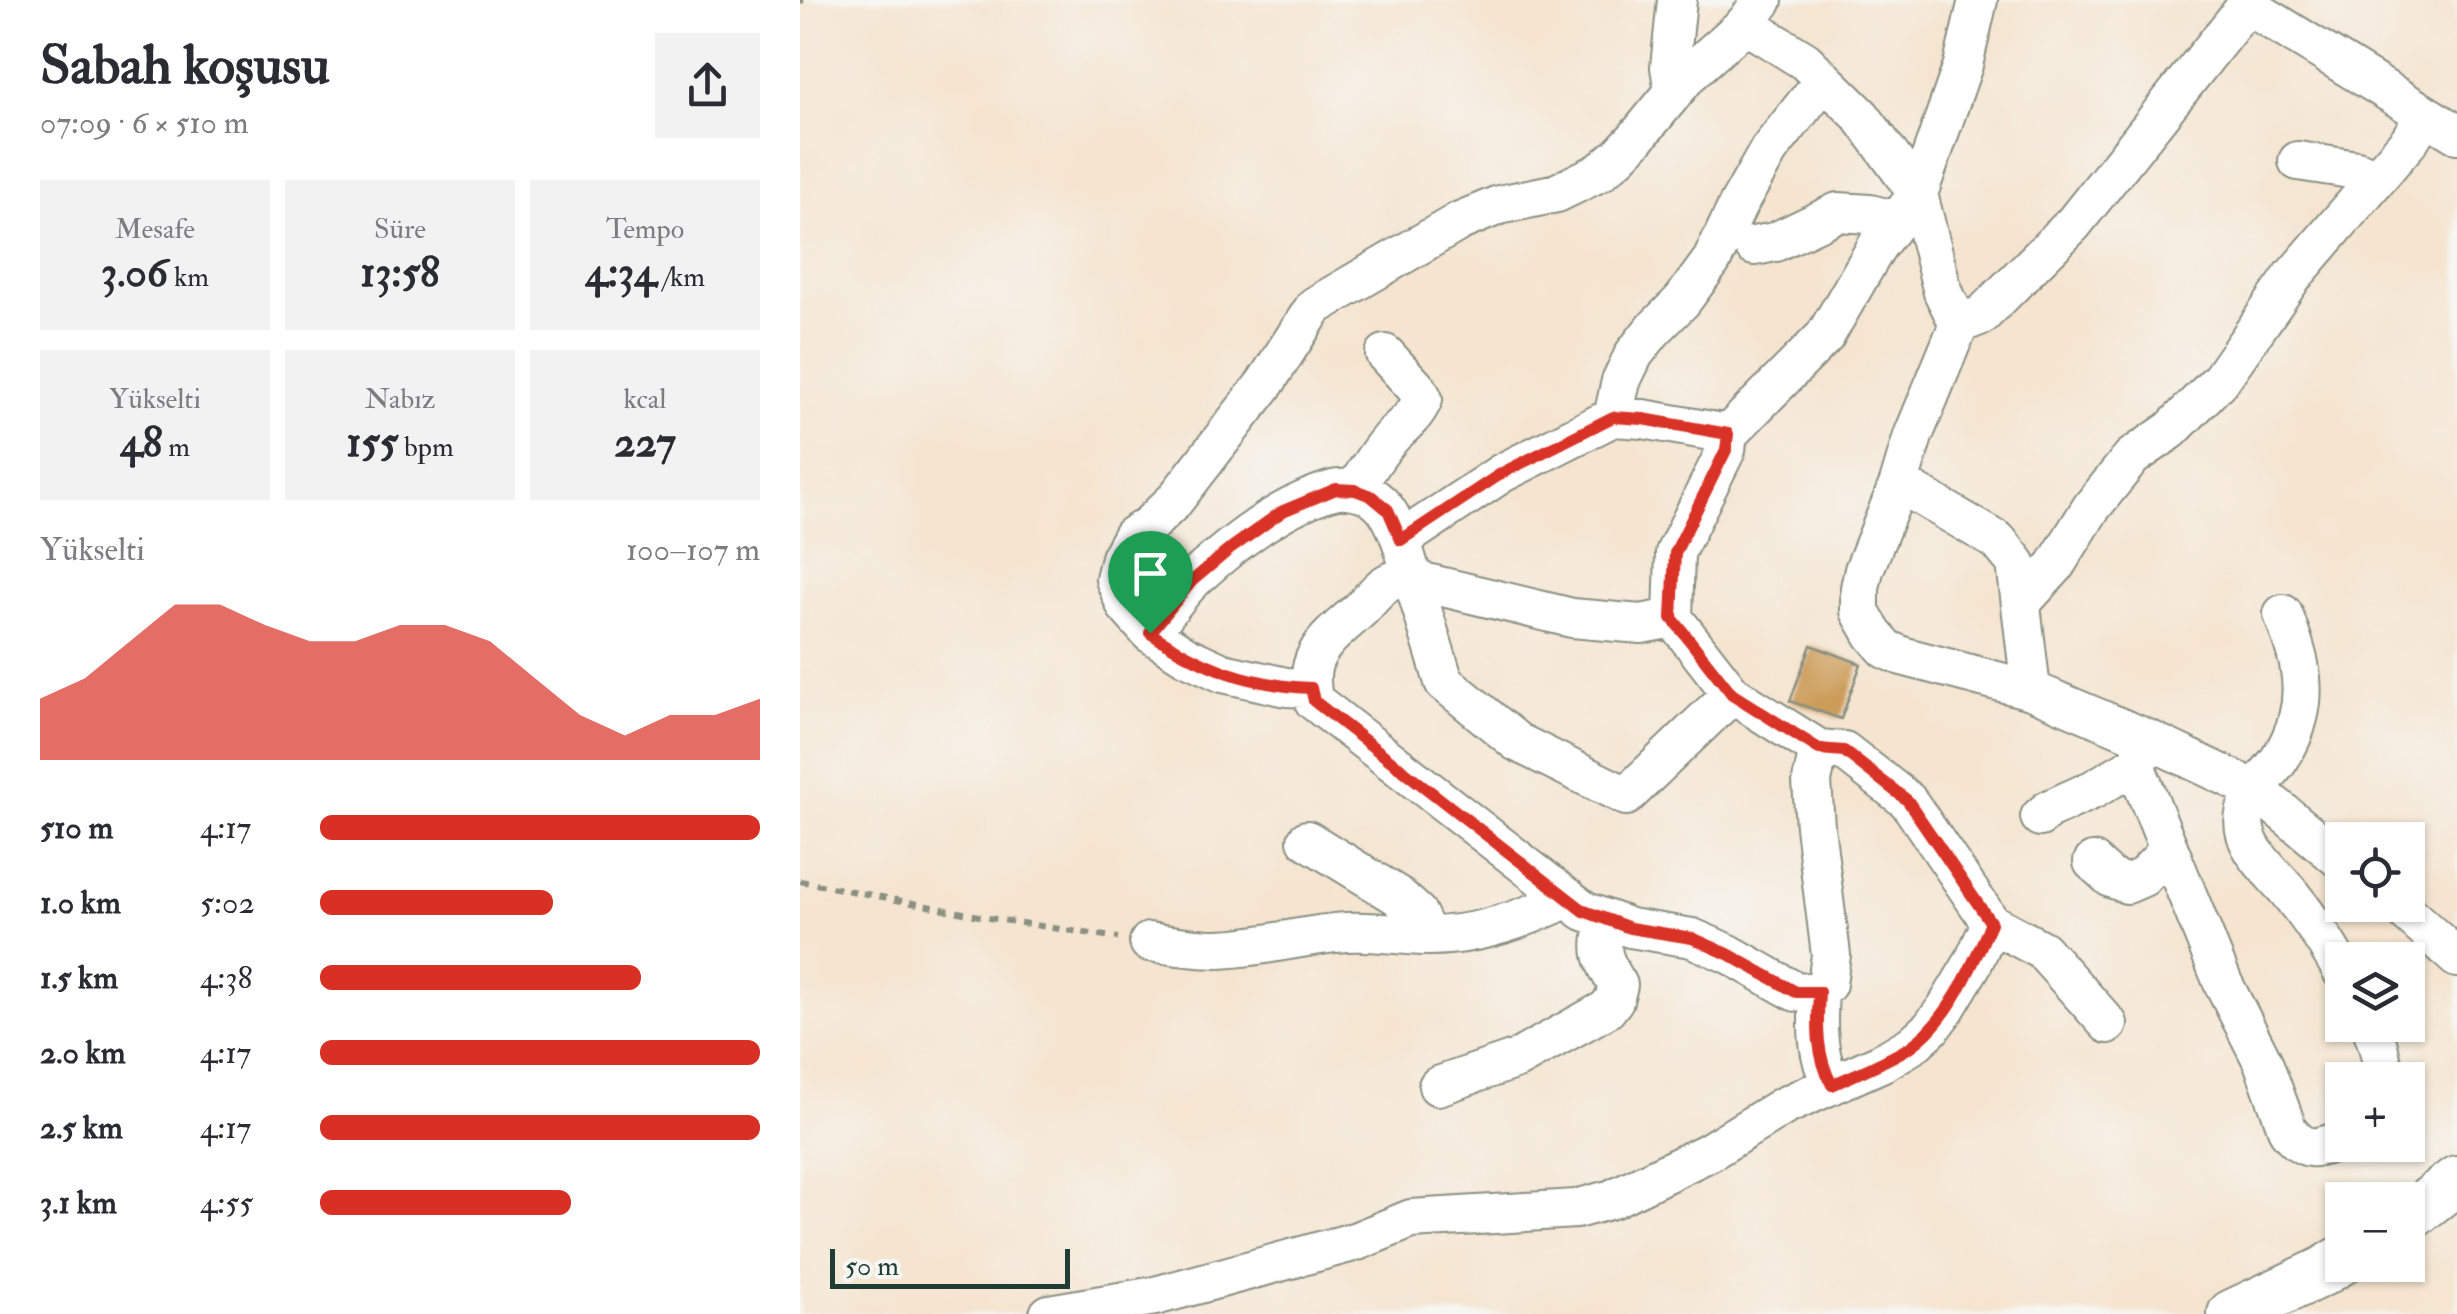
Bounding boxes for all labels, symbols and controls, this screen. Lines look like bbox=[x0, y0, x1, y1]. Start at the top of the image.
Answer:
text: Sabah koşusu bbox=[40, 31, 330, 100]
button: share bbox=[655, 33, 760, 138]
text: 07:09 · 6 × 510 m bbox=[40, 103, 249, 143]
text: Mesafe bbox=[115, 212, 195, 247]
text: Süre bbox=[374, 212, 426, 247]
text: Tempo bbox=[606, 212, 684, 247]
text: 3.06 bbox=[101, 247, 168, 299]
text: 13:58 bbox=[360, 247, 440, 299]
text: 4:34 bbox=[585, 247, 657, 299]
text: km bbox=[168, 260, 209, 295]
text: /km bbox=[657, 260, 705, 295]
text: Yükselti bbox=[109, 382, 201, 417]
text: Nabız bbox=[365, 382, 435, 417]
text: kcal bbox=[624, 382, 666, 417]
text: 48 bbox=[120, 417, 162, 469]
text: 155 bbox=[346, 417, 398, 469]
text: 227 bbox=[614, 417, 676, 469]
text: m bbox=[162, 430, 190, 465]
text: bpm bbox=[398, 430, 454, 465]
text: Yükselti bbox=[40, 530, 145, 570]
text: 100–107 m bbox=[626, 530, 760, 570]
pin bbox=[1108, 531, 1193, 634]
icon: arrive bbox=[1123, 546, 1178, 601]
text: 510 m bbox=[40, 808, 113, 848]
text: 4:17 bbox=[200, 808, 251, 848]
map controls bbox=[2325, 822, 2425, 1282]
button: locate bbox=[2325, 822, 2425, 922]
text: 1.0 km bbox=[40, 883, 121, 923]
text: 5:02 bbox=[200, 883, 255, 923]
button: layers bbox=[2325, 942, 2425, 1042]
text: 1.5 km bbox=[40, 958, 118, 998]
text: 4:38 bbox=[200, 958, 252, 998]
text: 2.0 km bbox=[40, 1033, 126, 1073]
text: 4:17 bbox=[200, 1033, 251, 1073]
button: + bbox=[2325, 1062, 2425, 1162]
text: 2.5 km bbox=[40, 1108, 123, 1148]
text: 4:17 bbox=[200, 1108, 251, 1148]
button: − bbox=[2325, 1182, 2425, 1282]
text: 3.1 km bbox=[40, 1183, 117, 1223]
text: 4:55 bbox=[200, 1183, 253, 1223]
scale bar bbox=[830, 1244, 1070, 1288]
text: 50 m bbox=[845, 1249, 899, 1284]

